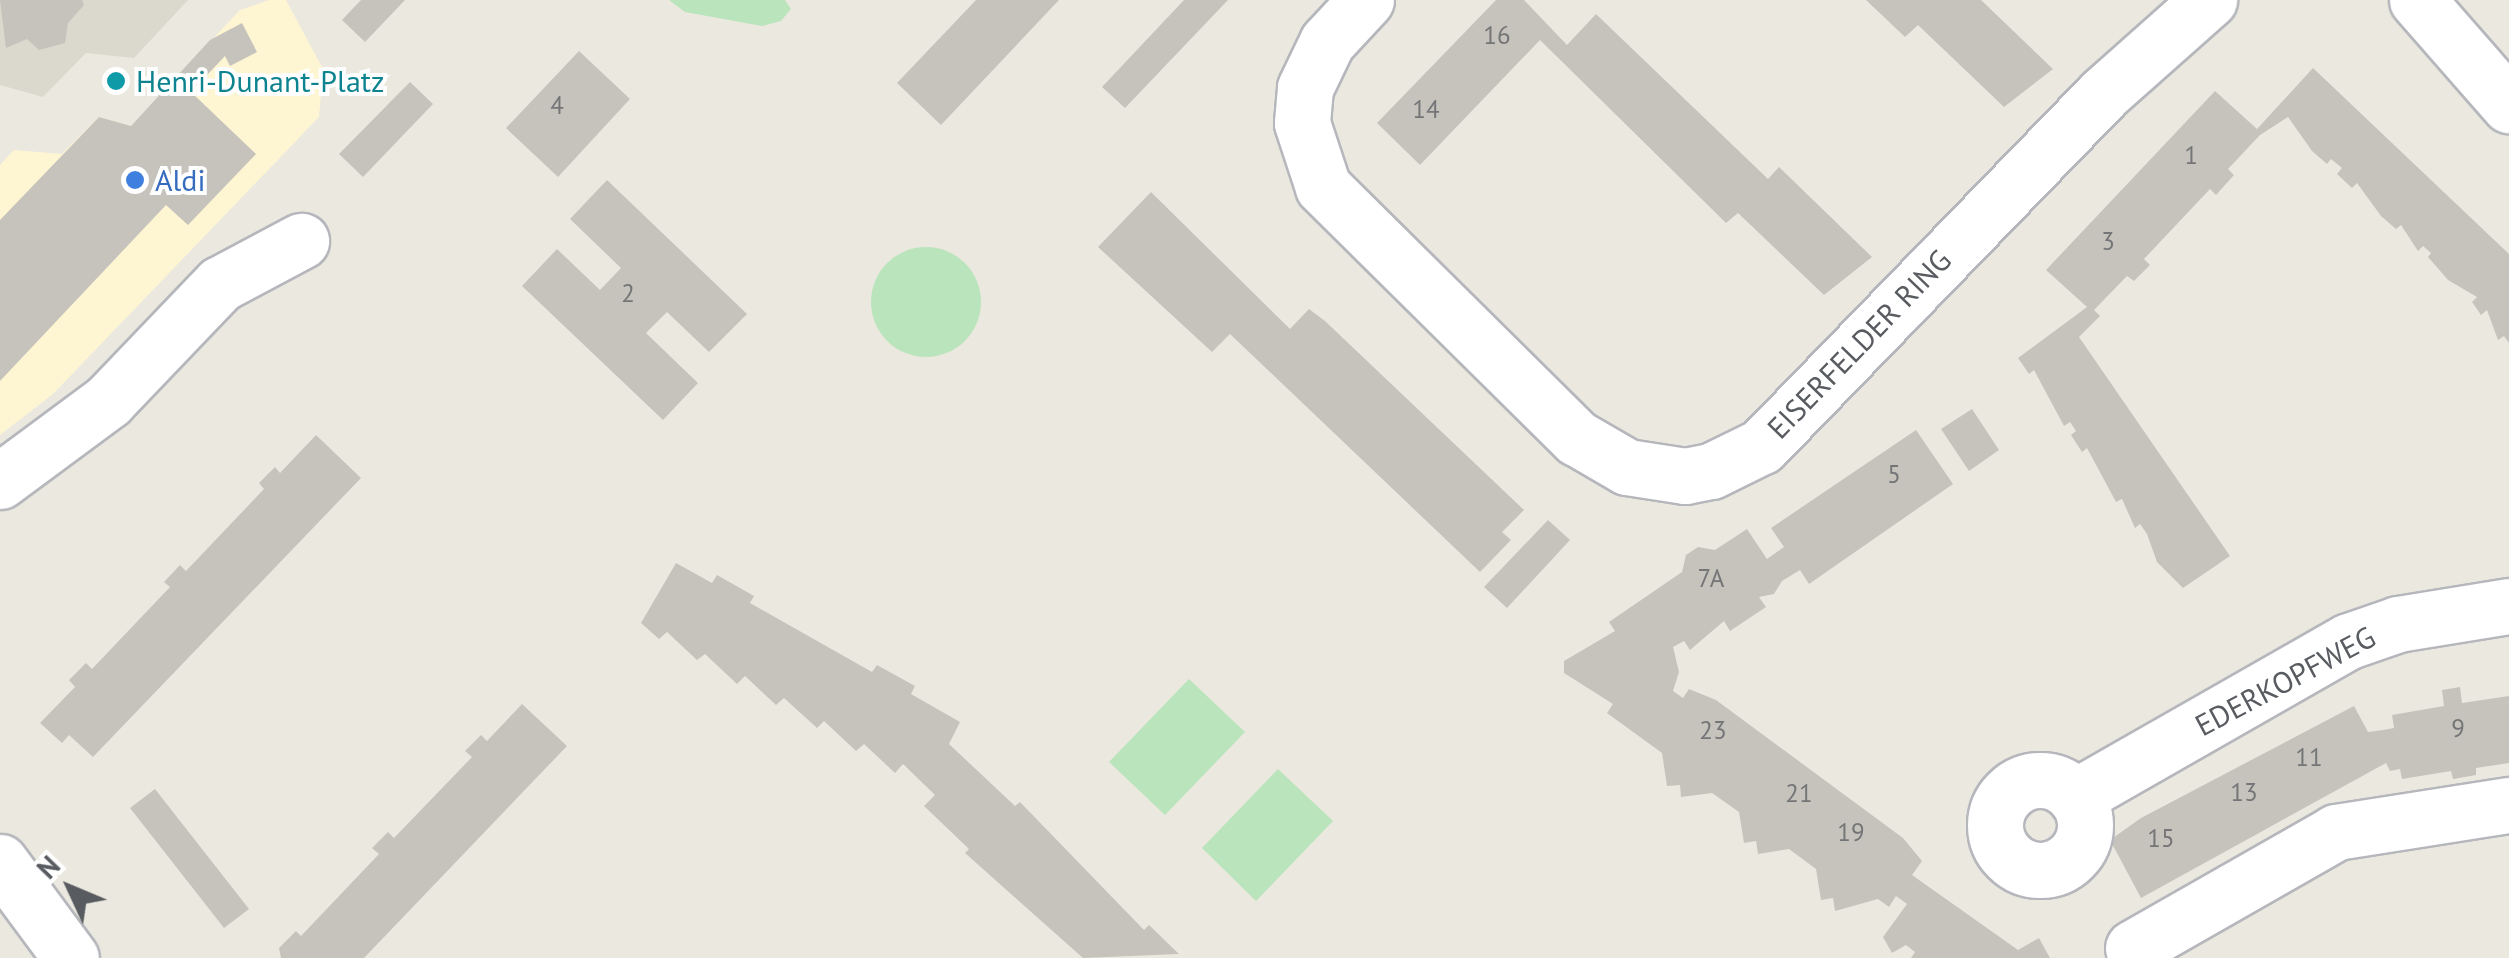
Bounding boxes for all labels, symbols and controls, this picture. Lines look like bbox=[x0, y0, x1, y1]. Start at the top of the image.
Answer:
house number: 16 bbox=[1483, 20, 1511, 50]
place label: Henri-Dunant-Platz bbox=[136, 63, 384, 99]
marker: Henri-Dunant-Platz bbox=[105, 70, 127, 92]
house number: 4 bbox=[550, 90, 564, 120]
house number: 14 bbox=[1412, 94, 1440, 124]
house number: 1 bbox=[2184, 140, 2198, 170]
place label: Aldi bbox=[155, 162, 205, 198]
marker: Aldi bbox=[124, 169, 146, 191]
house number: 3 bbox=[2101, 226, 2115, 256]
street label: EISERFELDER RING bbox=[1760, 242, 1958, 446]
house number: 2 bbox=[621, 278, 635, 308]
house number: 5 bbox=[1887, 459, 1901, 489]
house number: 7A bbox=[1698, 563, 1724, 593]
street label: EDERKOPFWEG bbox=[2189, 619, 2381, 743]
house number: 9 bbox=[2451, 713, 2465, 743]
house number: 23 bbox=[1699, 715, 1727, 745]
house number: 11 bbox=[2295, 742, 2323, 772]
house number: 13 bbox=[2230, 777, 2258, 807]
house number: 21 bbox=[1785, 778, 1813, 808]
house number: 19 bbox=[1837, 817, 1865, 847]
house number: 15 bbox=[2147, 823, 2175, 853]
north arrow bbox=[20, 838, 120, 938]
text: N bbox=[28, 847, 68, 886]

